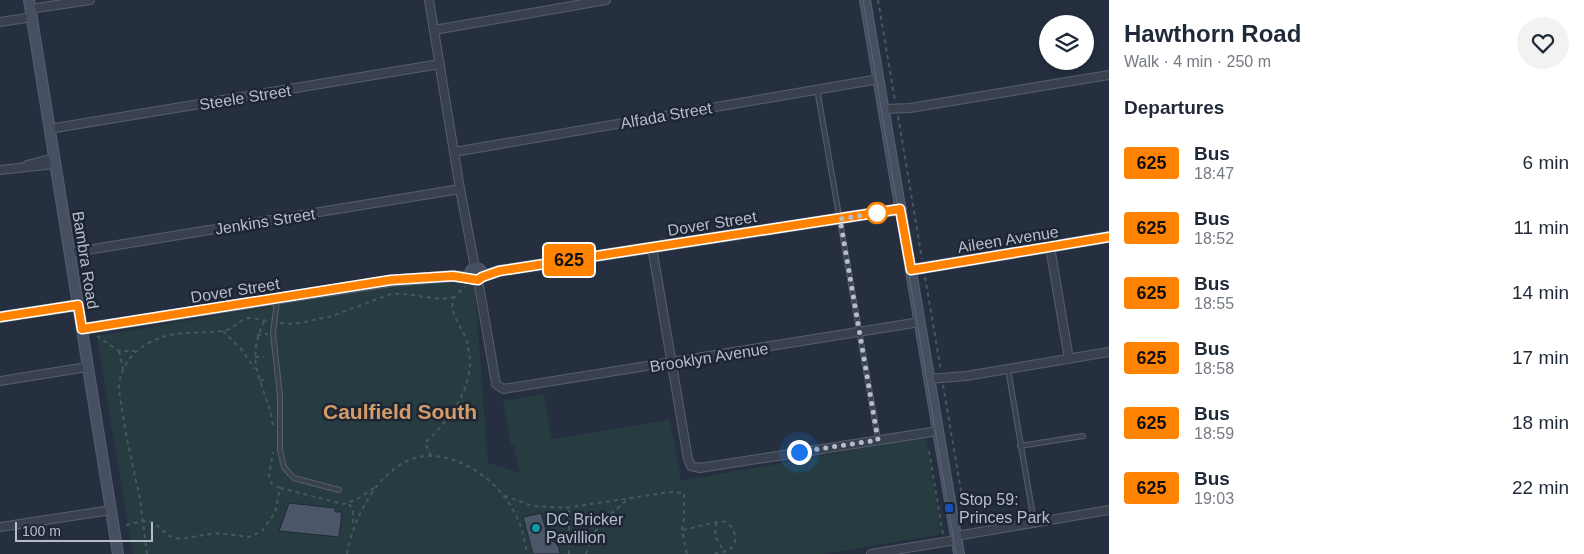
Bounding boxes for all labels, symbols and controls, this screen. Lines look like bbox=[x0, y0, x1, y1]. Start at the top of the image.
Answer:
map controls bbox=[1039, 15, 1094, 70]
button: layers bbox=[1039, 15, 1094, 70]
button: heart bbox=[1517, 17, 1569, 69]
text: Hawthorn Road bbox=[1124, 20, 1301, 47]
text: Walk · 4 min · 250 m bbox=[1124, 53, 1271, 70]
street label: Steele Street bbox=[198, 82, 293, 113]
text: Departures bbox=[1124, 97, 1224, 118]
street label: Alfada Street bbox=[619, 99, 714, 132]
text: Bus bbox=[1194, 143, 1230, 164]
text: 6 min bbox=[1523, 152, 1569, 173]
text: 625 bbox=[1136, 153, 1167, 173]
text: 18:47 bbox=[1194, 165, 1234, 182]
unlabelled marker bbox=[866, 202, 888, 224]
street label: Jenkins Street bbox=[214, 205, 317, 238]
street label: Dover Street bbox=[666, 208, 758, 239]
text: Bus bbox=[1194, 208, 1230, 229]
street label: Bambra Road bbox=[69, 210, 102, 310]
text: 11 min bbox=[1513, 217, 1569, 238]
text: 625 bbox=[1136, 218, 1167, 238]
street label: Aileen Avenue bbox=[956, 223, 1060, 256]
text: 18:52 bbox=[1194, 230, 1234, 247]
line badge: 625 bbox=[540, 244, 598, 276]
text: 625 bbox=[554, 250, 584, 270]
text: Bus bbox=[1194, 273, 1230, 294]
street label: Dover Street bbox=[189, 275, 281, 306]
text: 14 min bbox=[1512, 282, 1569, 303]
text: 625 bbox=[1136, 283, 1167, 303]
text: 18:55 bbox=[1194, 295, 1234, 312]
text: Bus bbox=[1194, 338, 1230, 359]
street label: Brooklyn Avenue bbox=[649, 340, 770, 375]
text: 17 min bbox=[1512, 347, 1569, 368]
text: 625 bbox=[1136, 348, 1167, 368]
text: 18:58 bbox=[1194, 360, 1234, 377]
district label: Caulfield South bbox=[323, 400, 477, 423]
text: Bus bbox=[1194, 403, 1230, 424]
text: 18 min bbox=[1512, 412, 1569, 433]
text: 625 bbox=[1136, 413, 1167, 433]
text: 18:59 bbox=[1194, 425, 1234, 442]
your location bbox=[787, 440, 812, 465]
text: Bus bbox=[1194, 468, 1230, 489]
text: 22 min bbox=[1512, 477, 1569, 498]
text: 625 bbox=[1136, 478, 1167, 498]
text: 19:03 bbox=[1194, 490, 1234, 507]
place label: Stop 59: Princes Park bbox=[959, 491, 1051, 526]
marker: Stop 59: Princes Park bbox=[943, 502, 955, 514]
place label: DC Bricker Pavillion bbox=[546, 511, 624, 546]
scale bar bbox=[15, 519, 152, 542]
marker: DC Bricker Pavillion bbox=[530, 522, 542, 534]
text: 100 m bbox=[22, 523, 61, 539]

